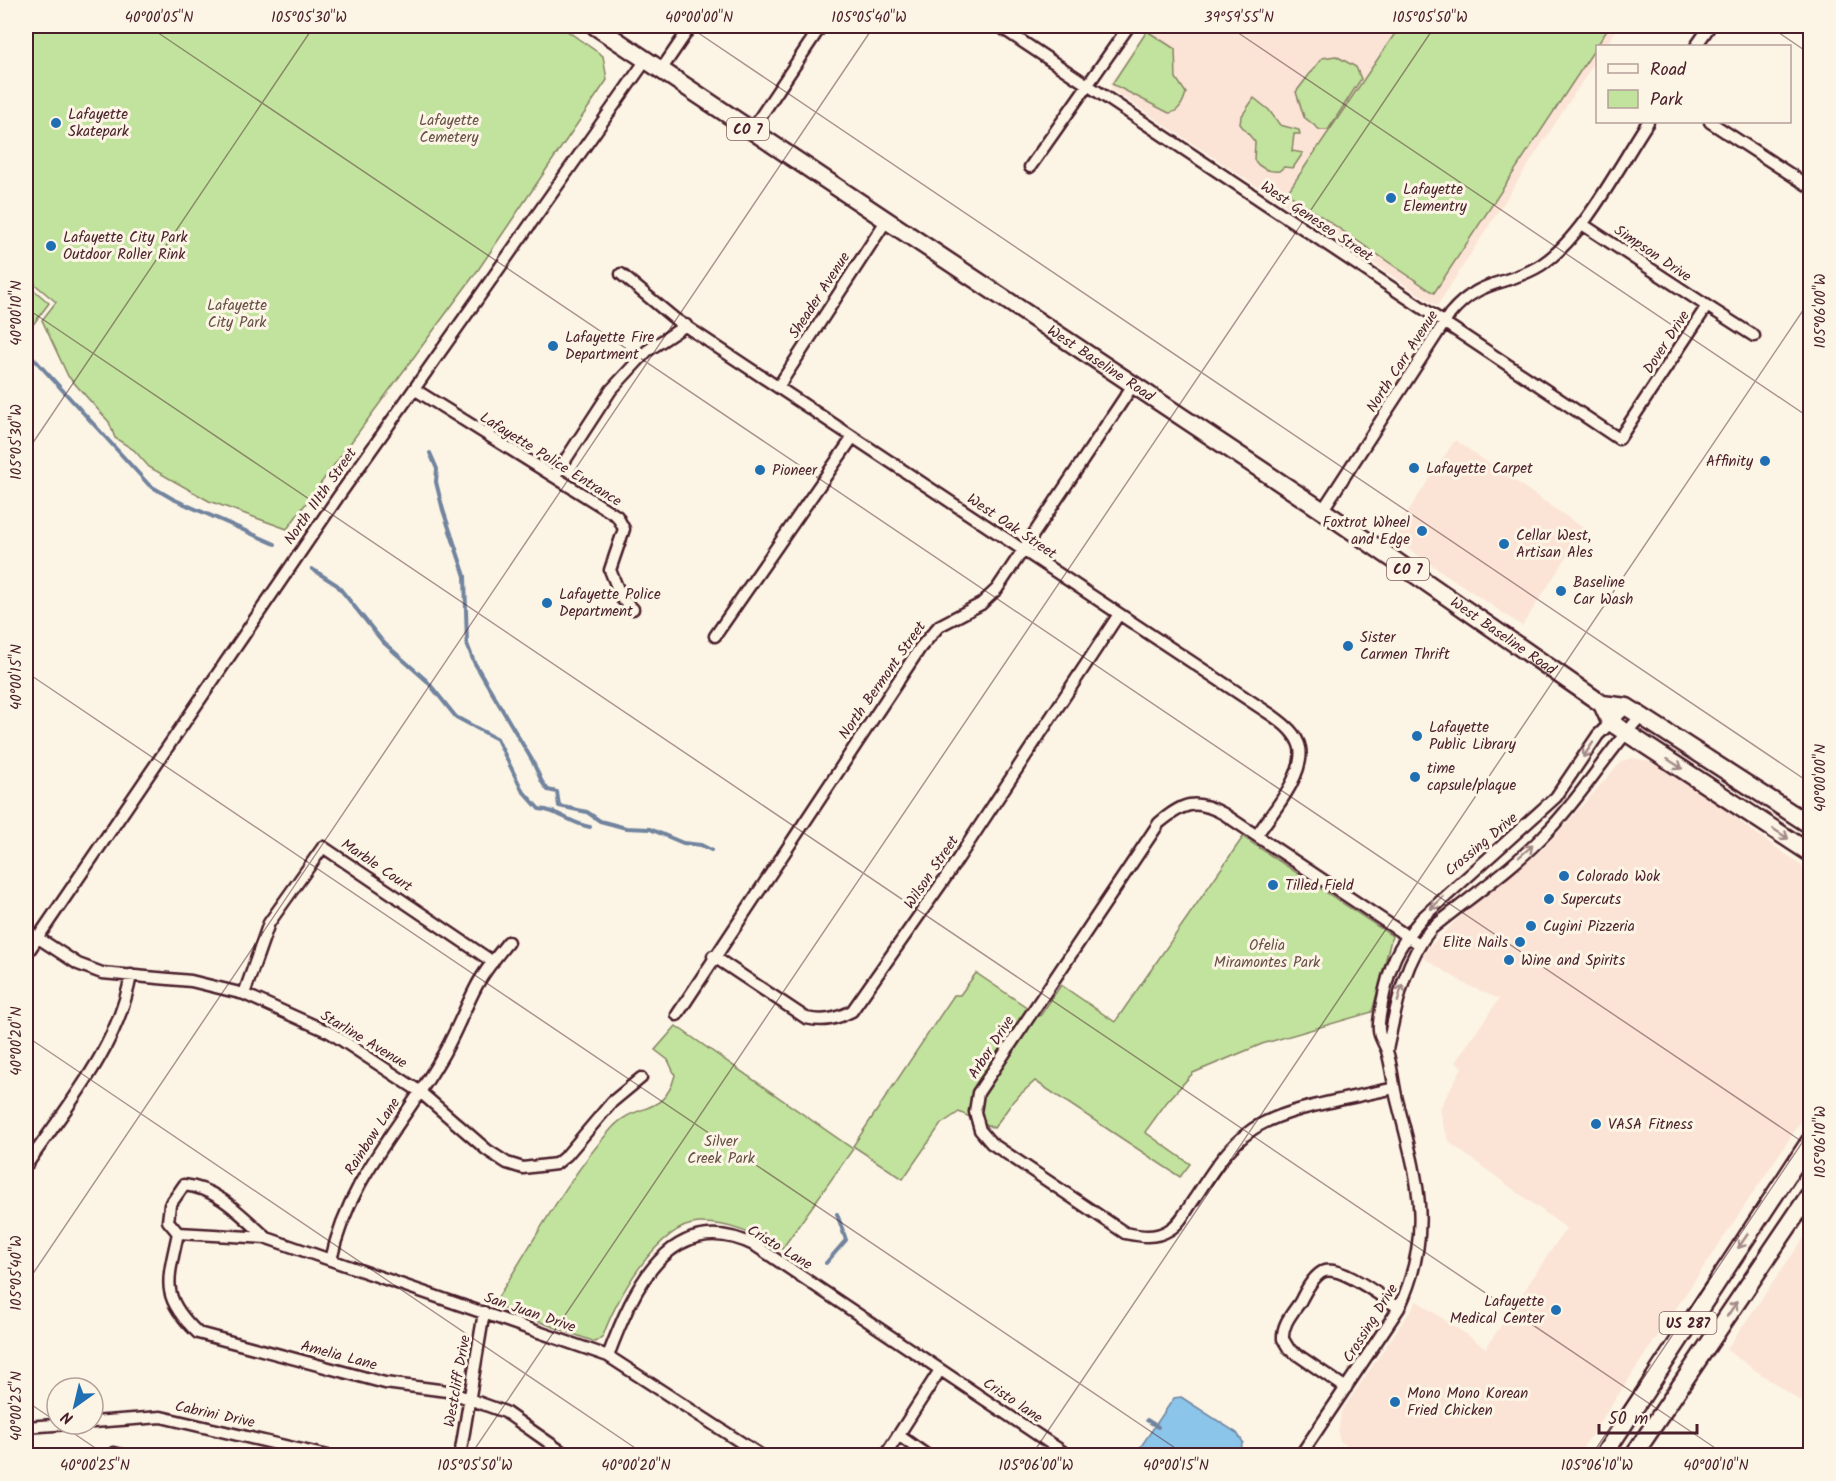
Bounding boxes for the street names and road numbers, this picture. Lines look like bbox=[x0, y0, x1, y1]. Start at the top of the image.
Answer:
road number: CO 7 bbox=[727, 118, 769, 140]
street label: West Geneseo Street bbox=[1255, 175, 1378, 269]
street label: Simpson Drive bbox=[1609, 219, 1696, 289]
street label: Sheader Avenue bbox=[783, 247, 857, 344]
street label: North Carr Avenue bbox=[1361, 305, 1445, 418]
street label: Dover Drive bbox=[1637, 306, 1697, 379]
street label: West Baseline Road bbox=[1042, 319, 1159, 409]
street label: Lafayette Police Entrance bbox=[475, 406, 626, 514]
street label: North 111th Street bbox=[278, 443, 363, 550]
street label: West Oak Street bbox=[962, 488, 1061, 566]
road number: CO 7 bbox=[1387, 558, 1429, 580]
street label: West Baseline Road bbox=[1445, 591, 1561, 682]
street label: North Bermont Street bbox=[833, 616, 933, 745]
street label: Crossing Drive bbox=[1440, 807, 1524, 883]
street label: Wilson Street bbox=[898, 831, 965, 914]
street label: Marble Court bbox=[336, 833, 417, 899]
street label: Starline Avenue bbox=[315, 1004, 412, 1075]
street label: Arbor Drive bbox=[962, 1011, 1021, 1084]
street label: Rainbow Lane bbox=[339, 1093, 407, 1180]
street label: Cristo Lane bbox=[742, 1219, 817, 1277]
street label: Crossing Drive bbox=[1337, 1279, 1405, 1368]
street label: San Juan Drive bbox=[481, 1286, 579, 1340]
road number: US 287 bbox=[1660, 1312, 1716, 1334]
street label: Westcliff Drive bbox=[438, 1333, 478, 1429]
street label: Amelia Lane bbox=[298, 1334, 380, 1378]
street label: Cristo lane bbox=[978, 1372, 1048, 1430]
street label: Cabrini Drive bbox=[173, 1395, 257, 1435]

